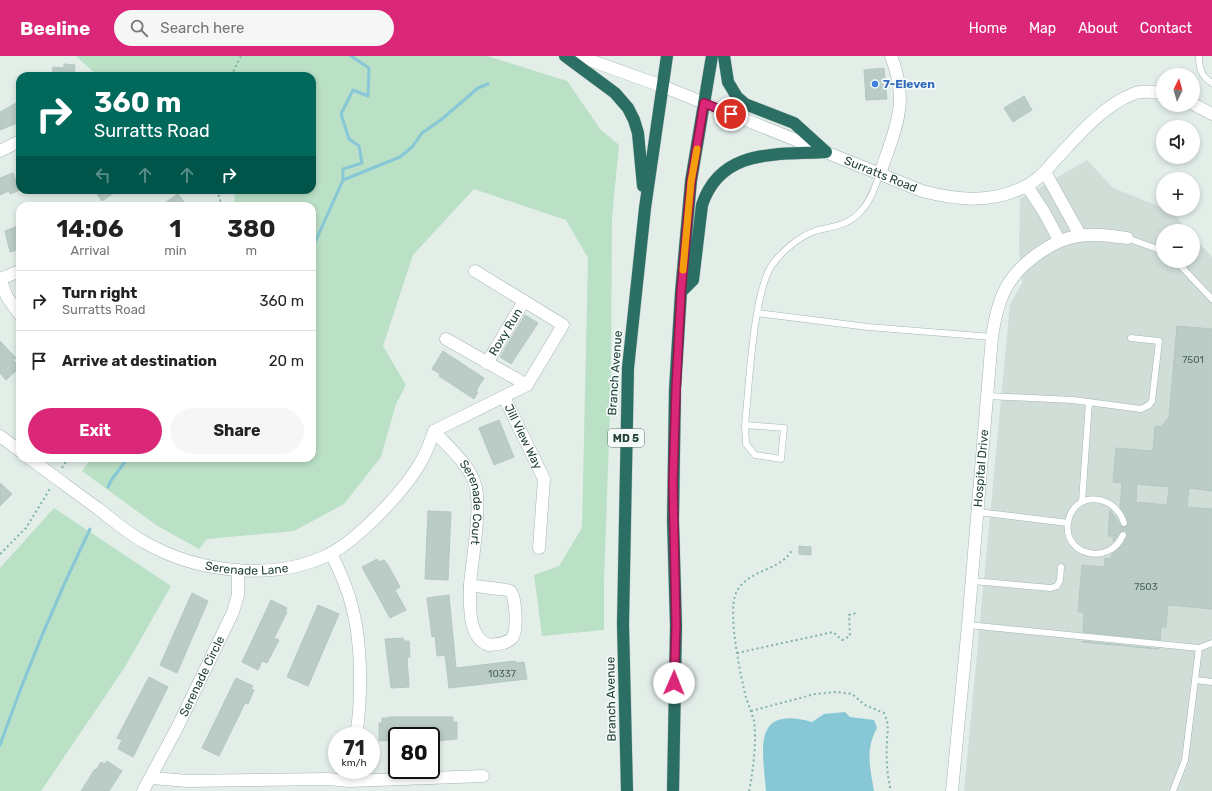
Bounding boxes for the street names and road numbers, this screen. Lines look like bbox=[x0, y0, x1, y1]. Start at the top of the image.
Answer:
street label: Surratts Road bbox=[842, 153, 919, 195]
street label: Roxy Run bbox=[486, 306, 525, 358]
street label: Branch Avenue bbox=[605, 330, 625, 416]
street label: Jill View Way bbox=[501, 402, 545, 472]
road number: MD 5 bbox=[608, 429, 644, 447]
street label: Hospital Drive bbox=[971, 429, 991, 508]
street label: Serenade Court bbox=[457, 457, 484, 546]
street label: Serenade Lane bbox=[204, 559, 290, 578]
street label: Serenade Circle bbox=[177, 633, 227, 719]
street label: Branch Avenue bbox=[603, 656, 619, 742]

